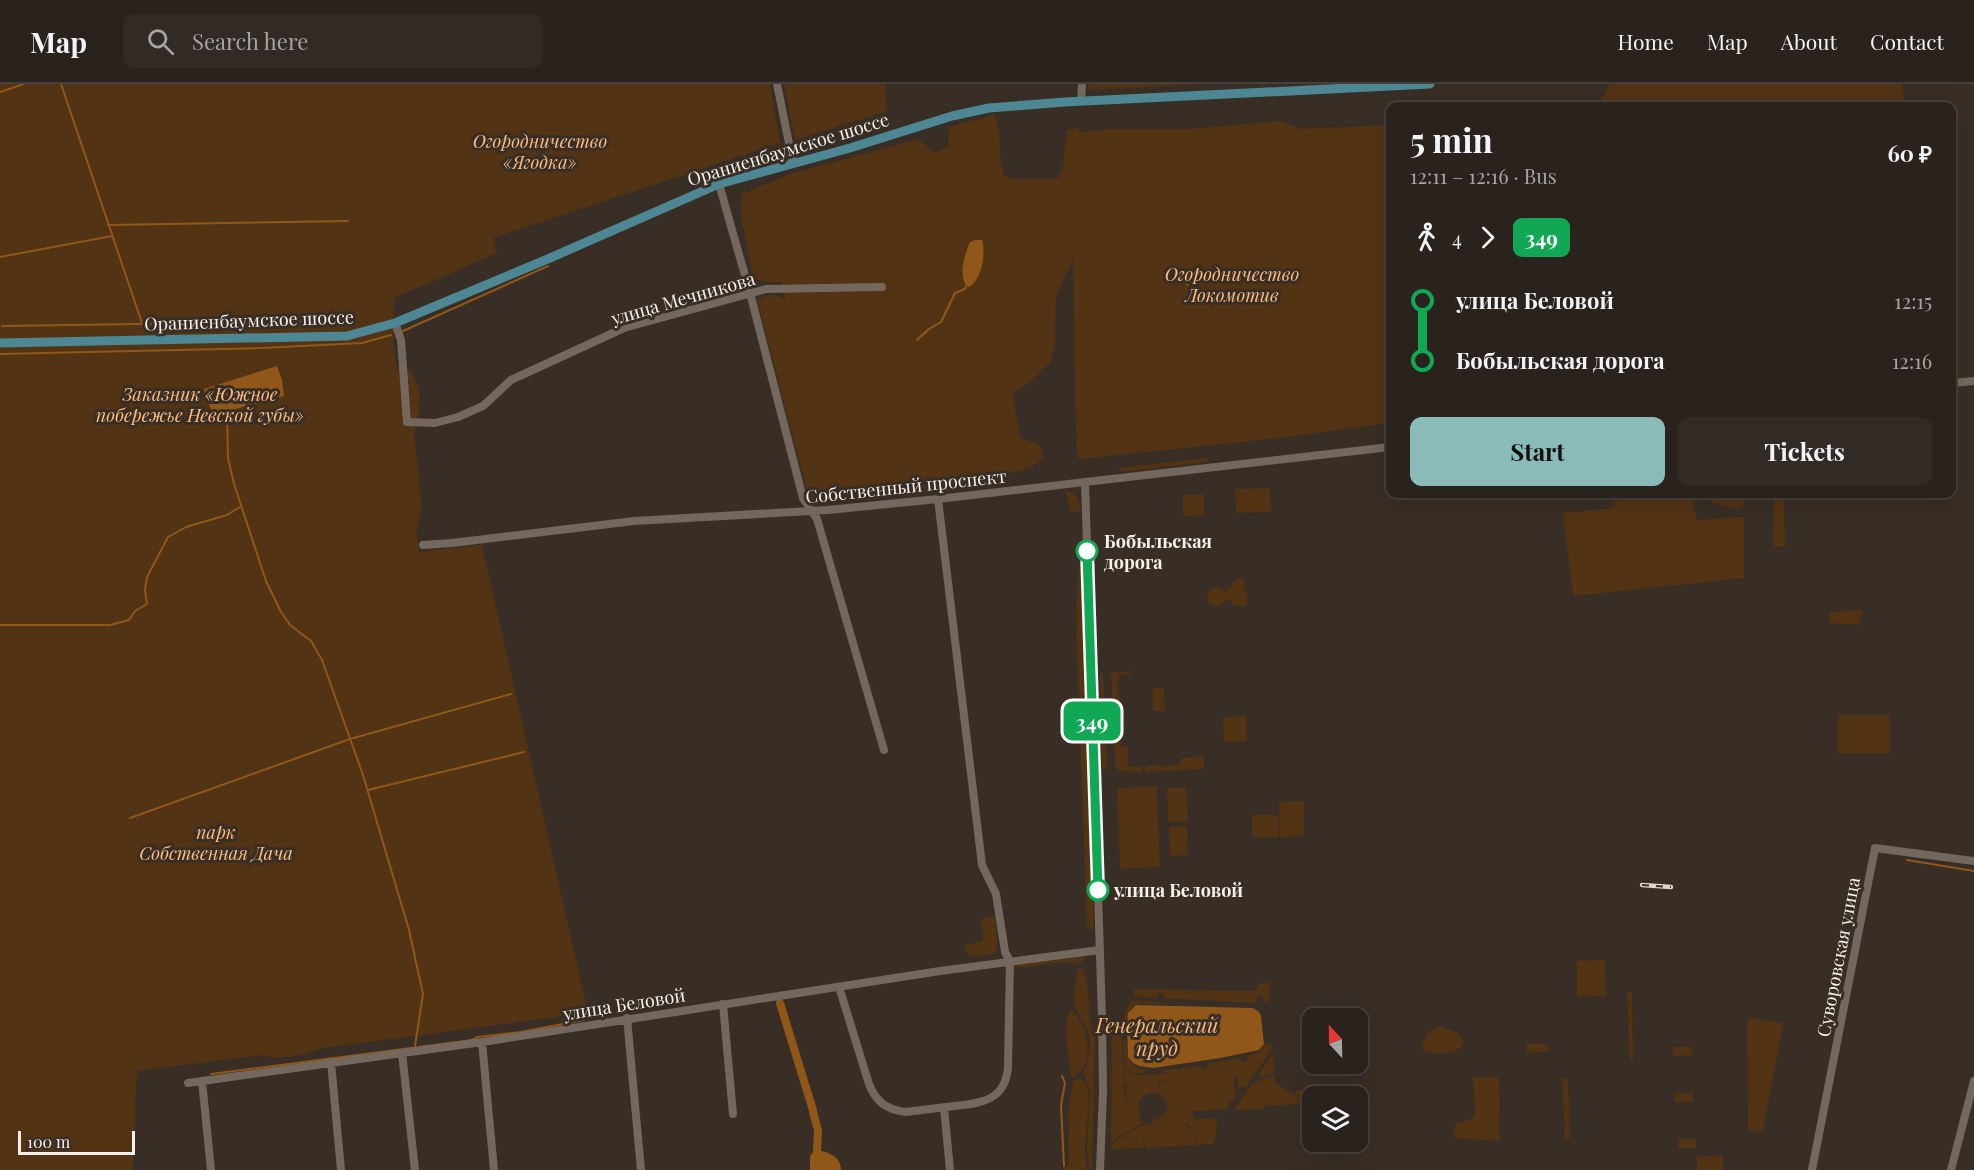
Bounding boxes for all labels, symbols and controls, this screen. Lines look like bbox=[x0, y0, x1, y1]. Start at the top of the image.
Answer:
search box bbox=[123, 14, 543, 68]
text: Map bbox=[30, 23, 87, 60]
icon: search bbox=[144, 25, 177, 58]
text: Search here bbox=[192, 26, 308, 56]
text: Home bbox=[1618, 27, 1674, 55]
text: Map bbox=[1707, 27, 1748, 55]
text: About bbox=[1781, 27, 1837, 55]
text: Contact bbox=[1870, 27, 1944, 55]
street label: Ораниенбаумское шоссе bbox=[684, 107, 892, 191]
text: 5 min bbox=[1410, 117, 1493, 161]
park label: Огородничество «Ягодка» bbox=[473, 129, 607, 174]
text: 60 ₽ bbox=[1888, 138, 1932, 168]
text: 12:11 – 12:16 · Bus bbox=[1410, 162, 1557, 189]
icon: walk bbox=[1410, 221, 1443, 254]
icon: forward bbox=[1471, 221, 1504, 254]
text: 349 bbox=[1525, 223, 1558, 251]
text: 4 bbox=[1452, 224, 1462, 251]
park label: Огородничество Локомотив bbox=[1165, 262, 1299, 307]
street label: улица Мечникова bbox=[607, 266, 758, 330]
text: улица Беловой bbox=[1456, 285, 1614, 315]
text: 12:15 bbox=[1894, 287, 1932, 314]
street label: Ораниенбаумское шоссе bbox=[144, 304, 354, 336]
text: Бобыльская дорога bbox=[1456, 345, 1665, 375]
text: 12:16 bbox=[1892, 347, 1932, 374]
park label: Заказник «Южное побережье Невской губы» bbox=[96, 382, 304, 427]
button: Start bbox=[1410, 417, 1665, 486]
button: Tickets bbox=[1677, 417, 1932, 486]
street label: Собственный проспект bbox=[804, 464, 1008, 508]
place label: Бобыльская дорога bbox=[1104, 529, 1212, 574]
marker: Бобыльская дорога bbox=[1076, 540, 1098, 562]
line badge: 349 bbox=[1058, 702, 1126, 740]
text: 349 bbox=[1076, 707, 1108, 735]
park label: парк Собственная Дача bbox=[139, 820, 293, 865]
street label: Суворовская улица bbox=[1811, 875, 1865, 1039]
place label: улица Беловой bbox=[1113, 878, 1243, 902]
marker: улица Беловой bbox=[1087, 879, 1109, 901]
street label: улица Беловой bbox=[560, 982, 687, 1026]
north arrow bbox=[1302, 1008, 1368, 1074]
map controls bbox=[1302, 1008, 1368, 1152]
water label: Генеральский пруд bbox=[1095, 1011, 1219, 1061]
button: layers bbox=[1302, 1086, 1368, 1152]
scale bar bbox=[18, 1128, 135, 1156]
text: 100 m bbox=[27, 1131, 70, 1152]

